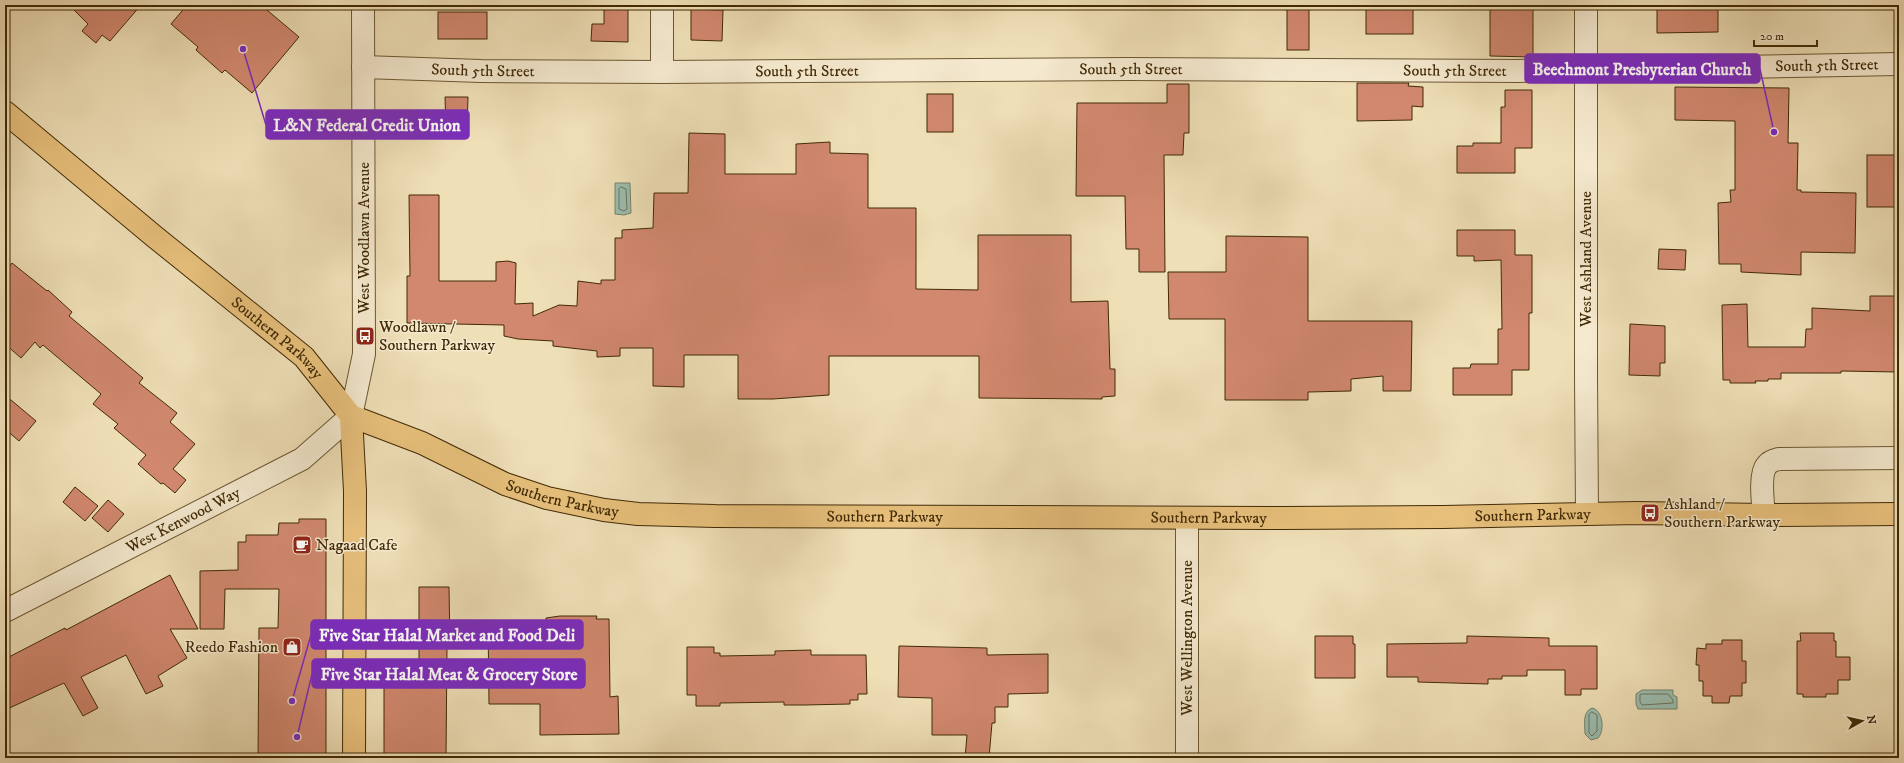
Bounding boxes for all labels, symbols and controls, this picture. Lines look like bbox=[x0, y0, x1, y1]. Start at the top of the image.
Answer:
scale bar bbox=[1754, 22, 1817, 48]
text: 20 m bbox=[1760, 29, 1784, 44]
callout: Beechmont Presbyterian Church bbox=[1525, 54, 1760, 83]
street label: South 5th Street bbox=[1775, 54, 1879, 76]
street label: South 5th Street bbox=[431, 59, 535, 81]
street label: South 5th Street bbox=[1079, 59, 1183, 79]
text: Beechmont Presbyterian Church bbox=[1533, 59, 1751, 81]
street label: South 5th Street bbox=[1403, 60, 1507, 81]
street label: South 5th Street bbox=[755, 61, 859, 81]
callout: L&N Federal Credit Union bbox=[266, 110, 469, 139]
text: L&N Federal Credit Union bbox=[273, 115, 461, 137]
street label: West Woodlawn Avenue bbox=[354, 162, 374, 315]
street label: West Ashland Avenue bbox=[1576, 191, 1596, 328]
street label: Southern Parkway bbox=[227, 292, 328, 384]
place label: Woodlawn / Southern Parkway bbox=[378, 317, 496, 355]
bus stop icon: Woodlawn / Southern Parkway bbox=[354, 325, 376, 347]
street label: Southern Parkway bbox=[503, 475, 621, 522]
street label: West Kenwood Way bbox=[122, 482, 244, 558]
place label: Ashland / Southern Parkway bbox=[1664, 494, 1781, 532]
bus stop icon: Ashland / Southern Parkway bbox=[1639, 502, 1661, 524]
street label: Southern Parkway bbox=[1474, 504, 1591, 526]
street label: Southern Parkway bbox=[827, 506, 943, 527]
street label: Southern Parkway bbox=[1151, 508, 1267, 528]
cafe icon: Nagaad Cafe bbox=[291, 534, 313, 556]
place label: Nagaad Cafe bbox=[316, 535, 398, 555]
street label: West Wellington Avenue bbox=[1177, 560, 1197, 717]
callout: Five Star Halal Market and Food Deli bbox=[311, 620, 583, 649]
text: Five Star Halal Market and Food Deli bbox=[319, 625, 576, 647]
shop icon: Reedo Fashion bbox=[281, 636, 303, 658]
place label: Reedo Fashion bbox=[185, 637, 279, 657]
callout: Five Star Halal Meat & Grocery Store bbox=[312, 659, 585, 688]
text: Five Star Halal Meat & Grocery Store bbox=[320, 664, 578, 686]
north arrow bbox=[1842, 701, 1882, 741]
text: N bbox=[1863, 714, 1878, 725]

